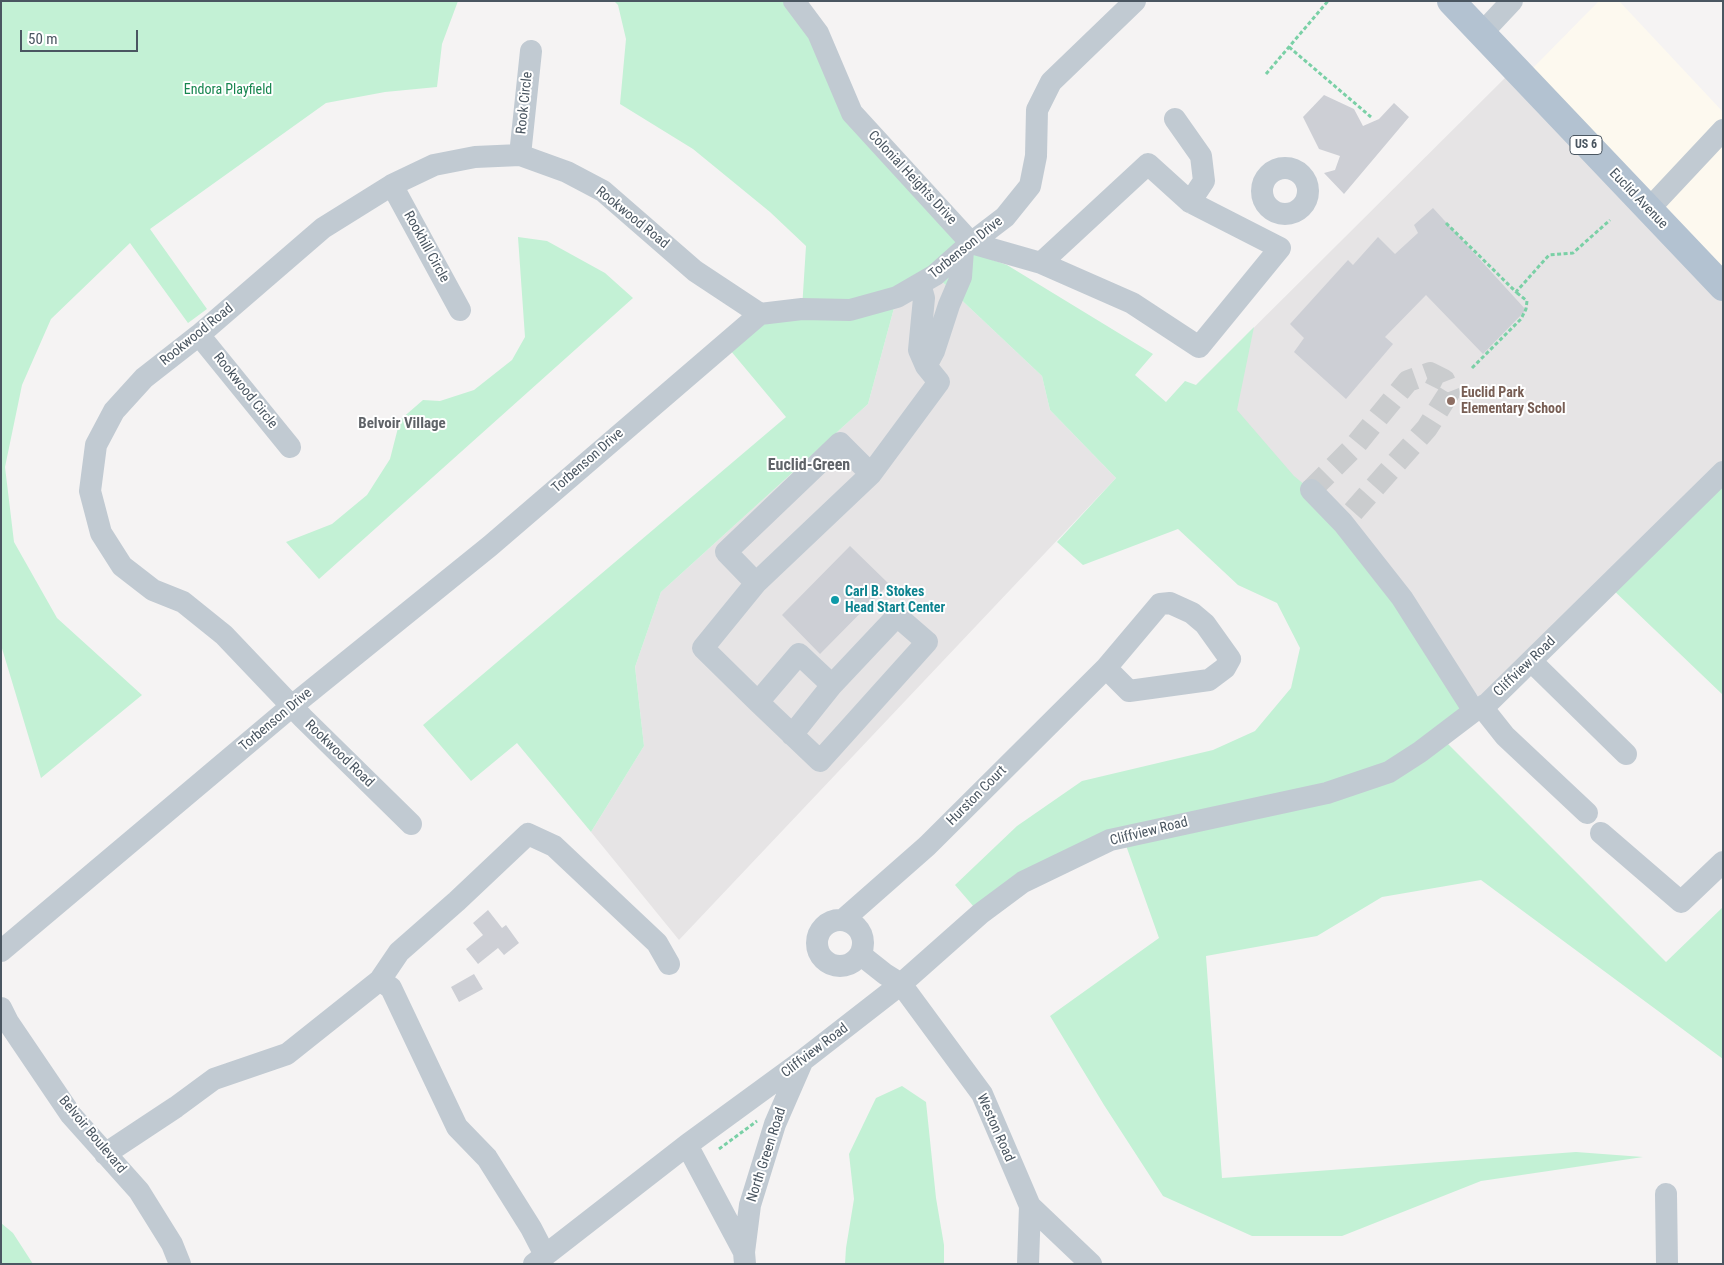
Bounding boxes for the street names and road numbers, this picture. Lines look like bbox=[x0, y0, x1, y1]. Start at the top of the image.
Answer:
street label: Rook Circle bbox=[513, 71, 537, 135]
street label: Colonial Heights Drive bbox=[864, 128, 960, 228]
road number: US 6 bbox=[1570, 136, 1602, 154]
street label: Euclid Avenue bbox=[1605, 165, 1671, 233]
street label: Rookwood Road bbox=[592, 183, 672, 253]
street label: Rookhill Circle bbox=[400, 208, 452, 286]
street label: Torbenson Drive bbox=[926, 213, 1006, 283]
street label: Rookwood Road bbox=[157, 300, 237, 370]
street label: Rookwood Circle bbox=[209, 350, 281, 432]
street label: Torbenson Drive bbox=[549, 425, 627, 497]
street label: Cliffview Road bbox=[1491, 633, 1559, 701]
street label: Torbenson Drive bbox=[236, 685, 316, 755]
street label: Rookwood Road bbox=[301, 717, 377, 791]
street label: Hurston Court bbox=[944, 763, 1010, 829]
street label: Cliffview Road bbox=[1108, 814, 1190, 850]
street label: Cliffview Road bbox=[778, 1020, 852, 1082]
street label: Weston Road bbox=[973, 1091, 1017, 1165]
street label: Belvoir Boulevard bbox=[55, 1093, 129, 1177]
street label: North Green Road bbox=[744, 1106, 790, 1204]

